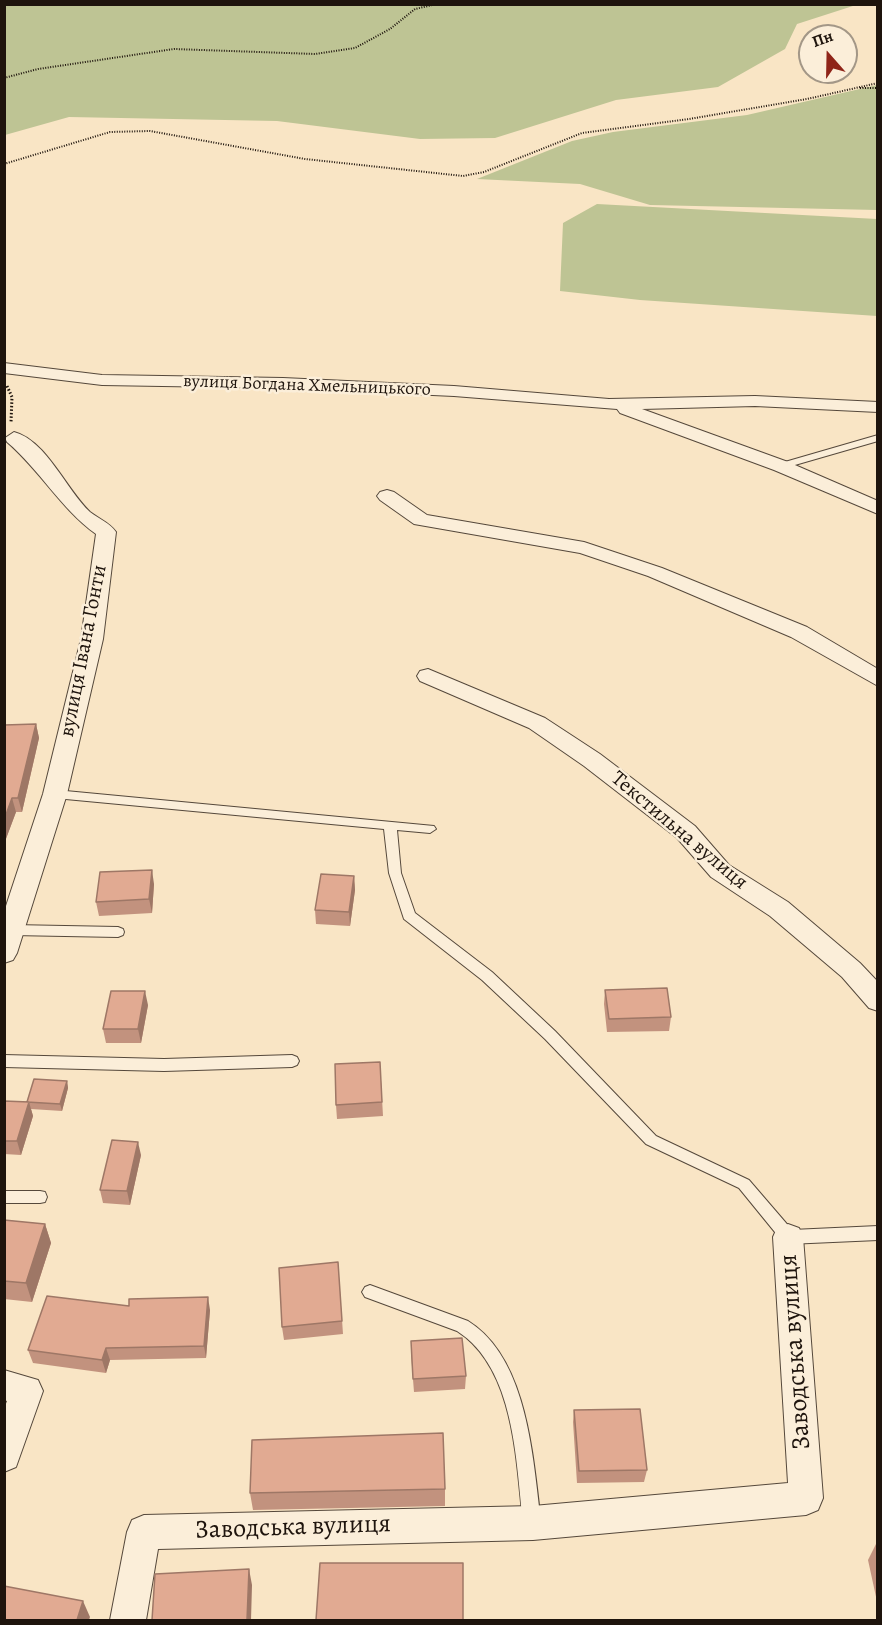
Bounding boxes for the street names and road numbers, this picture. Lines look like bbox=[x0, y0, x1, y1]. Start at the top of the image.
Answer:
street label: вулиця Богдана Хмельницького bbox=[183, 371, 431, 401]
street label: вулиця Івана Гонти bbox=[55, 563, 113, 739]
street label: Текстильна вулиця bbox=[606, 766, 752, 896]
street label: Заводська вулиця bbox=[774, 1253, 818, 1451]
street label: Заводська вулиця bbox=[195, 1509, 391, 1547]

